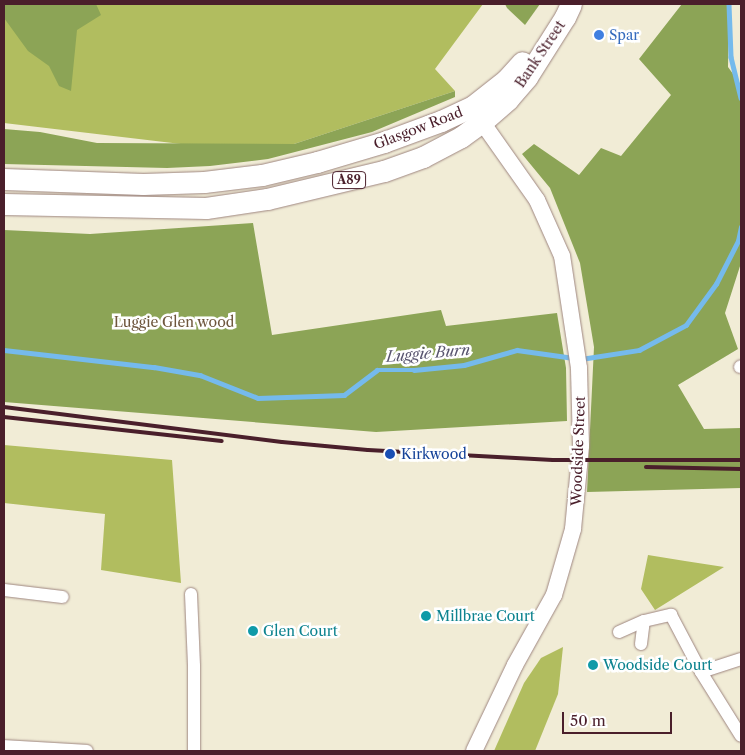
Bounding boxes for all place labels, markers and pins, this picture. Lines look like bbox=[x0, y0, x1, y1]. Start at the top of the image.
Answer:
place label: Spar bbox=[609, 27, 639, 43]
marker: Spar bbox=[593, 29, 605, 41]
place label: Kirkwood bbox=[401, 446, 467, 462]
marker: Kirkwood bbox=[383, 447, 397, 461]
place label: Millbrae Court bbox=[436, 608, 535, 624]
marker: Millbrae Court bbox=[420, 610, 432, 622]
place label: Glen Court bbox=[263, 623, 338, 639]
marker: Glen Court bbox=[247, 625, 259, 637]
place label: Woodside Court bbox=[603, 657, 712, 673]
marker: Woodside Court bbox=[587, 659, 599, 671]

